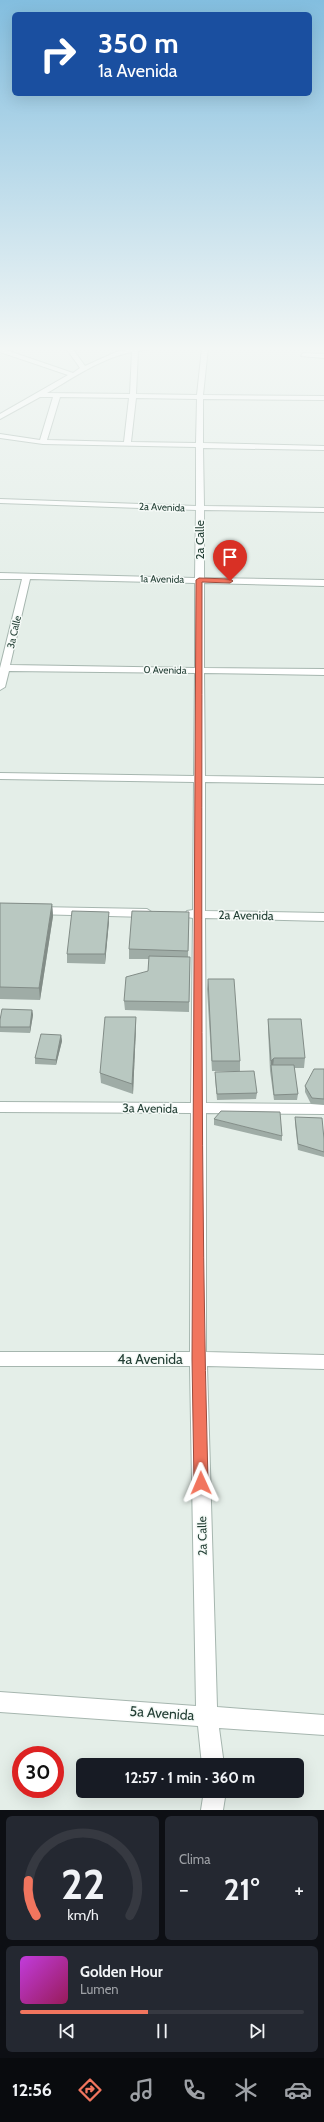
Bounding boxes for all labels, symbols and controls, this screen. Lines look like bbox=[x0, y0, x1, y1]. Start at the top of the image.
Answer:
text: 350 m bbox=[98, 26, 179, 60]
icon: right bbox=[32, 28, 84, 80]
text: 1a Avenida bbox=[98, 60, 177, 82]
street label: 2a Avenida bbox=[139, 500, 185, 514]
street label: 2a Calle bbox=[192, 520, 207, 560]
pin bbox=[213, 540, 247, 581]
icon: arrive bbox=[219, 546, 241, 568]
street label: 1a Avenida bbox=[140, 572, 184, 586]
street label: 3a Calle bbox=[4, 614, 24, 650]
street label: 0 Avenida bbox=[143, 663, 187, 677]
street label: 2a Avenida bbox=[218, 907, 274, 923]
street label: 3a Avenida bbox=[122, 1100, 178, 1116]
street label: 4a Avenida bbox=[117, 1350, 183, 1368]
position arrow bbox=[180, 1462, 222, 1504]
street label: 2a Calle bbox=[194, 1516, 210, 1556]
street label: 5a Avenida bbox=[129, 1702, 195, 1724]
speed limit sign: 30 bbox=[12, 1746, 64, 1798]
text: 12:57 · 1 min · 360 m bbox=[125, 1769, 255, 1787]
text: Clima bbox=[179, 1851, 210, 1867]
text: 22 bbox=[60, 1859, 105, 1909]
text: 21° bbox=[224, 1871, 259, 1908]
text: − bbox=[179, 1876, 189, 1903]
text: + bbox=[294, 1876, 304, 1903]
text: km/h bbox=[67, 1906, 98, 1924]
text: Golden Hour bbox=[80, 1963, 163, 1981]
text: Lumen bbox=[80, 1981, 119, 1997]
icon: previous bbox=[56, 2020, 78, 2042]
icon: pause bbox=[151, 2020, 173, 2042]
icon: next bbox=[246, 2020, 268, 2042]
icon: directions bbox=[76, 2076, 104, 2104]
icon: music bbox=[128, 2076, 156, 2104]
icon: phone bbox=[180, 2076, 208, 2104]
icon: climate bbox=[232, 2076, 260, 2104]
icon: car bbox=[284, 2076, 312, 2104]
text: 12:56 bbox=[12, 2079, 52, 2101]

